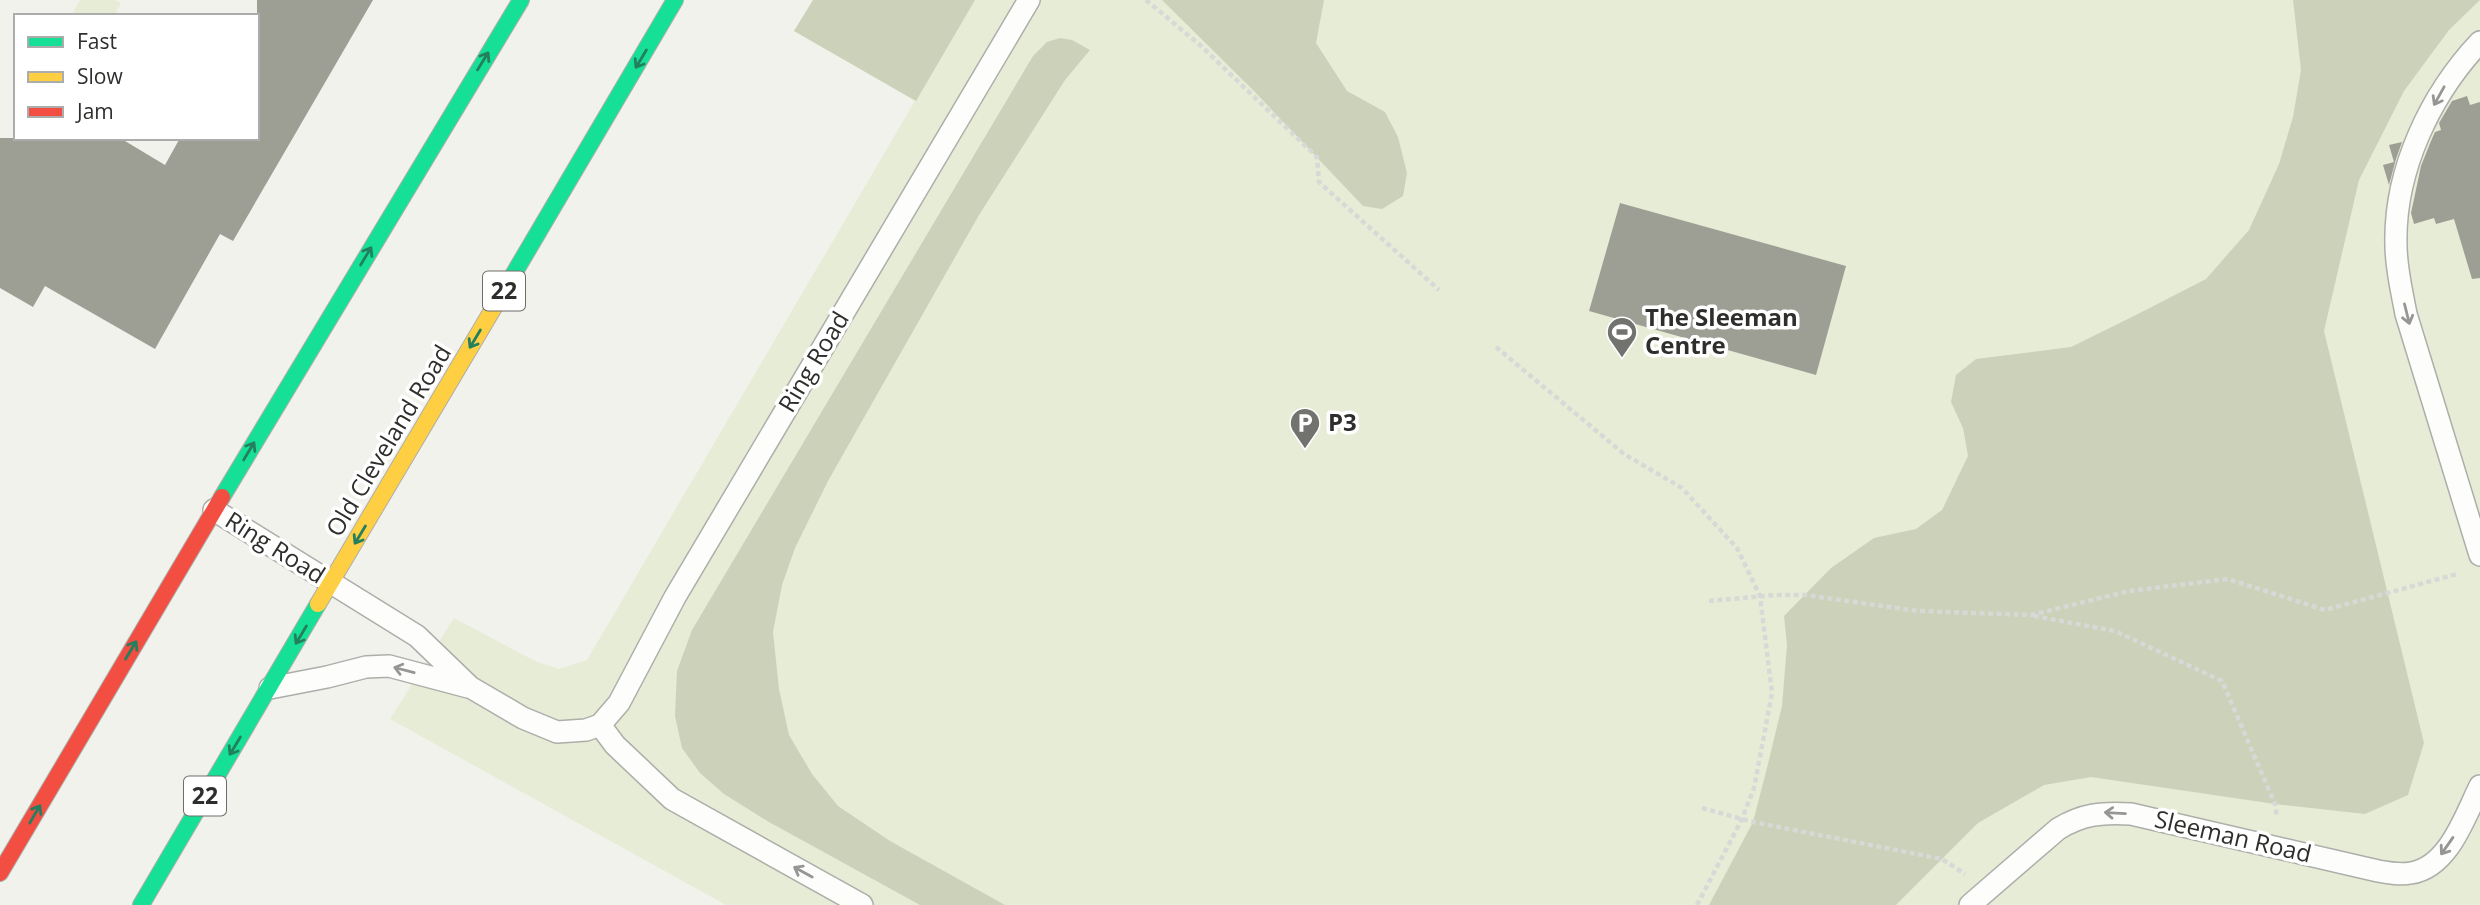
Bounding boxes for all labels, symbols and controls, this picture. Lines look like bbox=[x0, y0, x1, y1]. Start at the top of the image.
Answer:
legend bbox=[14, 14, 259, 140]
text: Fast bbox=[77, 27, 117, 55]
one-way arrow bbox=[634, 48, 648, 68]
one-way arrow bbox=[476, 52, 490, 72]
text: Slow bbox=[77, 62, 123, 90]
one-way arrow bbox=[2431, 85, 2445, 105]
text: Jam bbox=[75, 97, 114, 125]
one-way arrow bbox=[359, 247, 373, 267]
road number: 22 bbox=[483, 272, 525, 310]
place label: The Sleeman Centre bbox=[1645, 300, 1798, 361]
one-way arrow bbox=[2401, 302, 2414, 325]
street label: Ring Road bbox=[770, 305, 856, 418]
sports icon: The Sleeman Centre bbox=[1605, 315, 1639, 359]
one-way arrow bbox=[468, 329, 482, 349]
street label: Old Cleveland Road bbox=[317, 338, 458, 542]
place label: P3 bbox=[1328, 405, 1357, 438]
parking icon: P3 bbox=[1288, 406, 1322, 450]
one-way arrow bbox=[242, 442, 256, 462]
street label: Ring Road bbox=[220, 503, 332, 590]
one-way arrow bbox=[353, 525, 367, 545]
one-way arrow bbox=[293, 625, 307, 645]
one-way arrow bbox=[124, 641, 138, 661]
one-way arrow bbox=[393, 663, 416, 676]
one-way arrow bbox=[228, 736, 242, 756]
road number: 22 bbox=[184, 776, 226, 816]
street label: Sleeman Road bbox=[2152, 801, 2315, 870]
one-way arrow bbox=[28, 805, 42, 825]
one-way arrow bbox=[2104, 806, 2127, 819]
one-way arrow bbox=[2440, 836, 2454, 855]
one-way arrow bbox=[793, 865, 813, 879]

